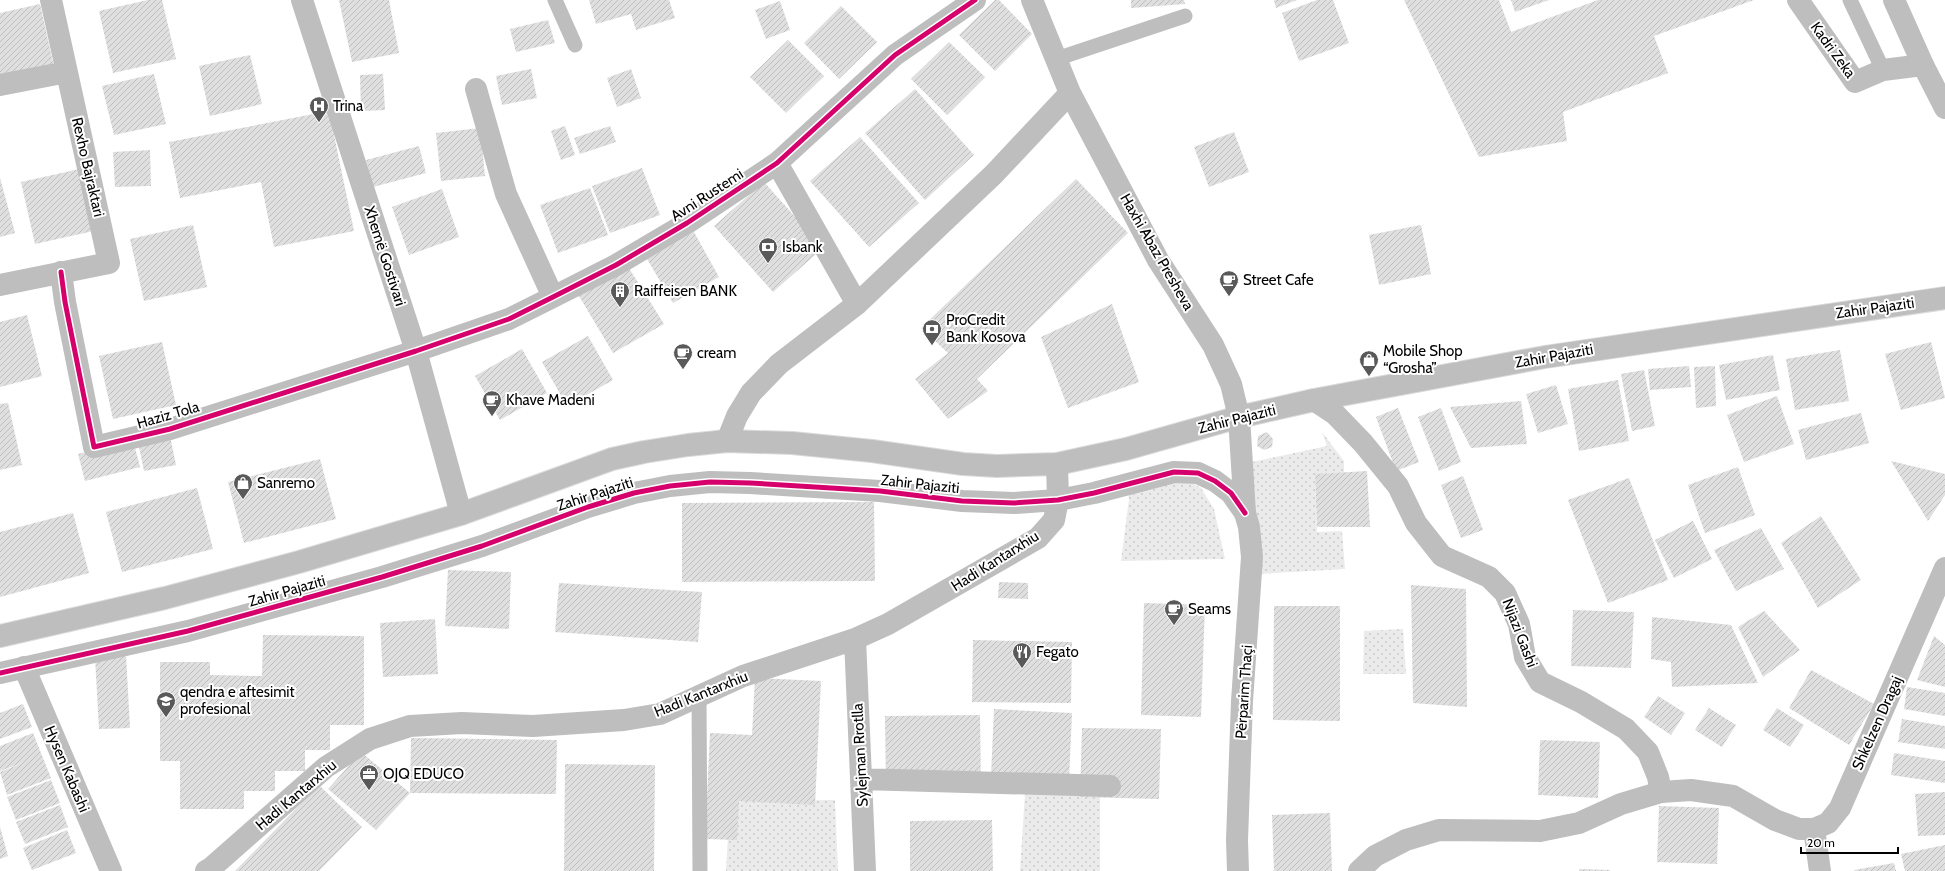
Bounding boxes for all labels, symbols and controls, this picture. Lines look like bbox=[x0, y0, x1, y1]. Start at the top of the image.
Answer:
street label: Kadri Zeka bbox=[1807, 19, 1860, 82]
hospital icon: Trina bbox=[308, 95, 330, 123]
place label: Trina bbox=[333, 97, 364, 115]
street label: Rexho Bajraktari bbox=[68, 116, 108, 218]
street label: Avni Rustemi bbox=[667, 165, 747, 225]
street label: Haxhi Abaz Presheva bbox=[1116, 190, 1198, 314]
street label: Xhemë Gostivari bbox=[360, 204, 410, 308]
bank icon: Isbank bbox=[757, 236, 779, 264]
place label: Isbank bbox=[782, 238, 823, 256]
cafe icon: Street Cafe bbox=[1218, 269, 1240, 297]
place label: Street Cafe bbox=[1243, 271, 1314, 289]
building icon: Raiffeisen BANK bbox=[609, 280, 631, 308]
place label: Raiffeisen BANK bbox=[634, 282, 737, 300]
street label: Zahir Pajaziti bbox=[1835, 294, 1915, 322]
place label: ProCredit Bank Kosova bbox=[946, 311, 1026, 346]
bank icon: ProCredit Bank Kosova bbox=[921, 318, 943, 346]
street label: Zahir Pajaziti bbox=[1513, 340, 1595, 372]
cafe icon: cream bbox=[672, 342, 694, 370]
place label: Mobile Shop “Grosha” bbox=[1383, 342, 1463, 377]
place label: cream bbox=[697, 344, 736, 362]
shop icon: Mobile Shop “Grosha” bbox=[1358, 349, 1380, 377]
cafe icon: Khave Madeni bbox=[481, 389, 503, 417]
place label: Khave Madeni bbox=[506, 391, 595, 409]
street label: Haziz Tola bbox=[135, 397, 202, 432]
street label: Zahir Pajaziti bbox=[1196, 401, 1278, 437]
street label: Zahir Pajaziti bbox=[880, 471, 960, 497]
shop icon: Sanremo bbox=[232, 472, 254, 500]
street label: Zahir Pajaziti bbox=[555, 473, 635, 515]
place label: Sanremo bbox=[257, 474, 315, 492]
street label: Hadi Kantarxhiu bbox=[948, 527, 1042, 595]
street label: Zahir Pajaziti bbox=[246, 571, 328, 611]
street label: Nijazi Gashi bbox=[1499, 596, 1541, 670]
cafe icon: Seams bbox=[1163, 598, 1185, 626]
place label: Seams bbox=[1188, 600, 1231, 618]
restaurant icon: Fegato bbox=[1011, 641, 1033, 669]
place label: Fegato bbox=[1036, 643, 1079, 661]
street label: Përparim Thaçi bbox=[1232, 644, 1256, 740]
street label: Hadi Kantarxhiu bbox=[651, 667, 751, 721]
street label: Shkelzen Dragaj bbox=[1848, 673, 1906, 773]
place label: qendra e aftesimit profesional bbox=[180, 683, 295, 718]
school or university icon: qendra e aftesimit profesional bbox=[155, 690, 177, 718]
street label: Sylejman Rrotlla bbox=[848, 702, 872, 807]
street label: Hysen Kabashi bbox=[41, 723, 93, 815]
street label: Hadi Kantarxhiu bbox=[252, 756, 340, 834]
office icon: OJQ EDUCO bbox=[358, 763, 380, 791]
place label: OJQ EDUCO bbox=[383, 765, 464, 783]
scale bar bbox=[1801, 829, 1898, 855]
text: 20 m bbox=[1807, 835, 1835, 850]

